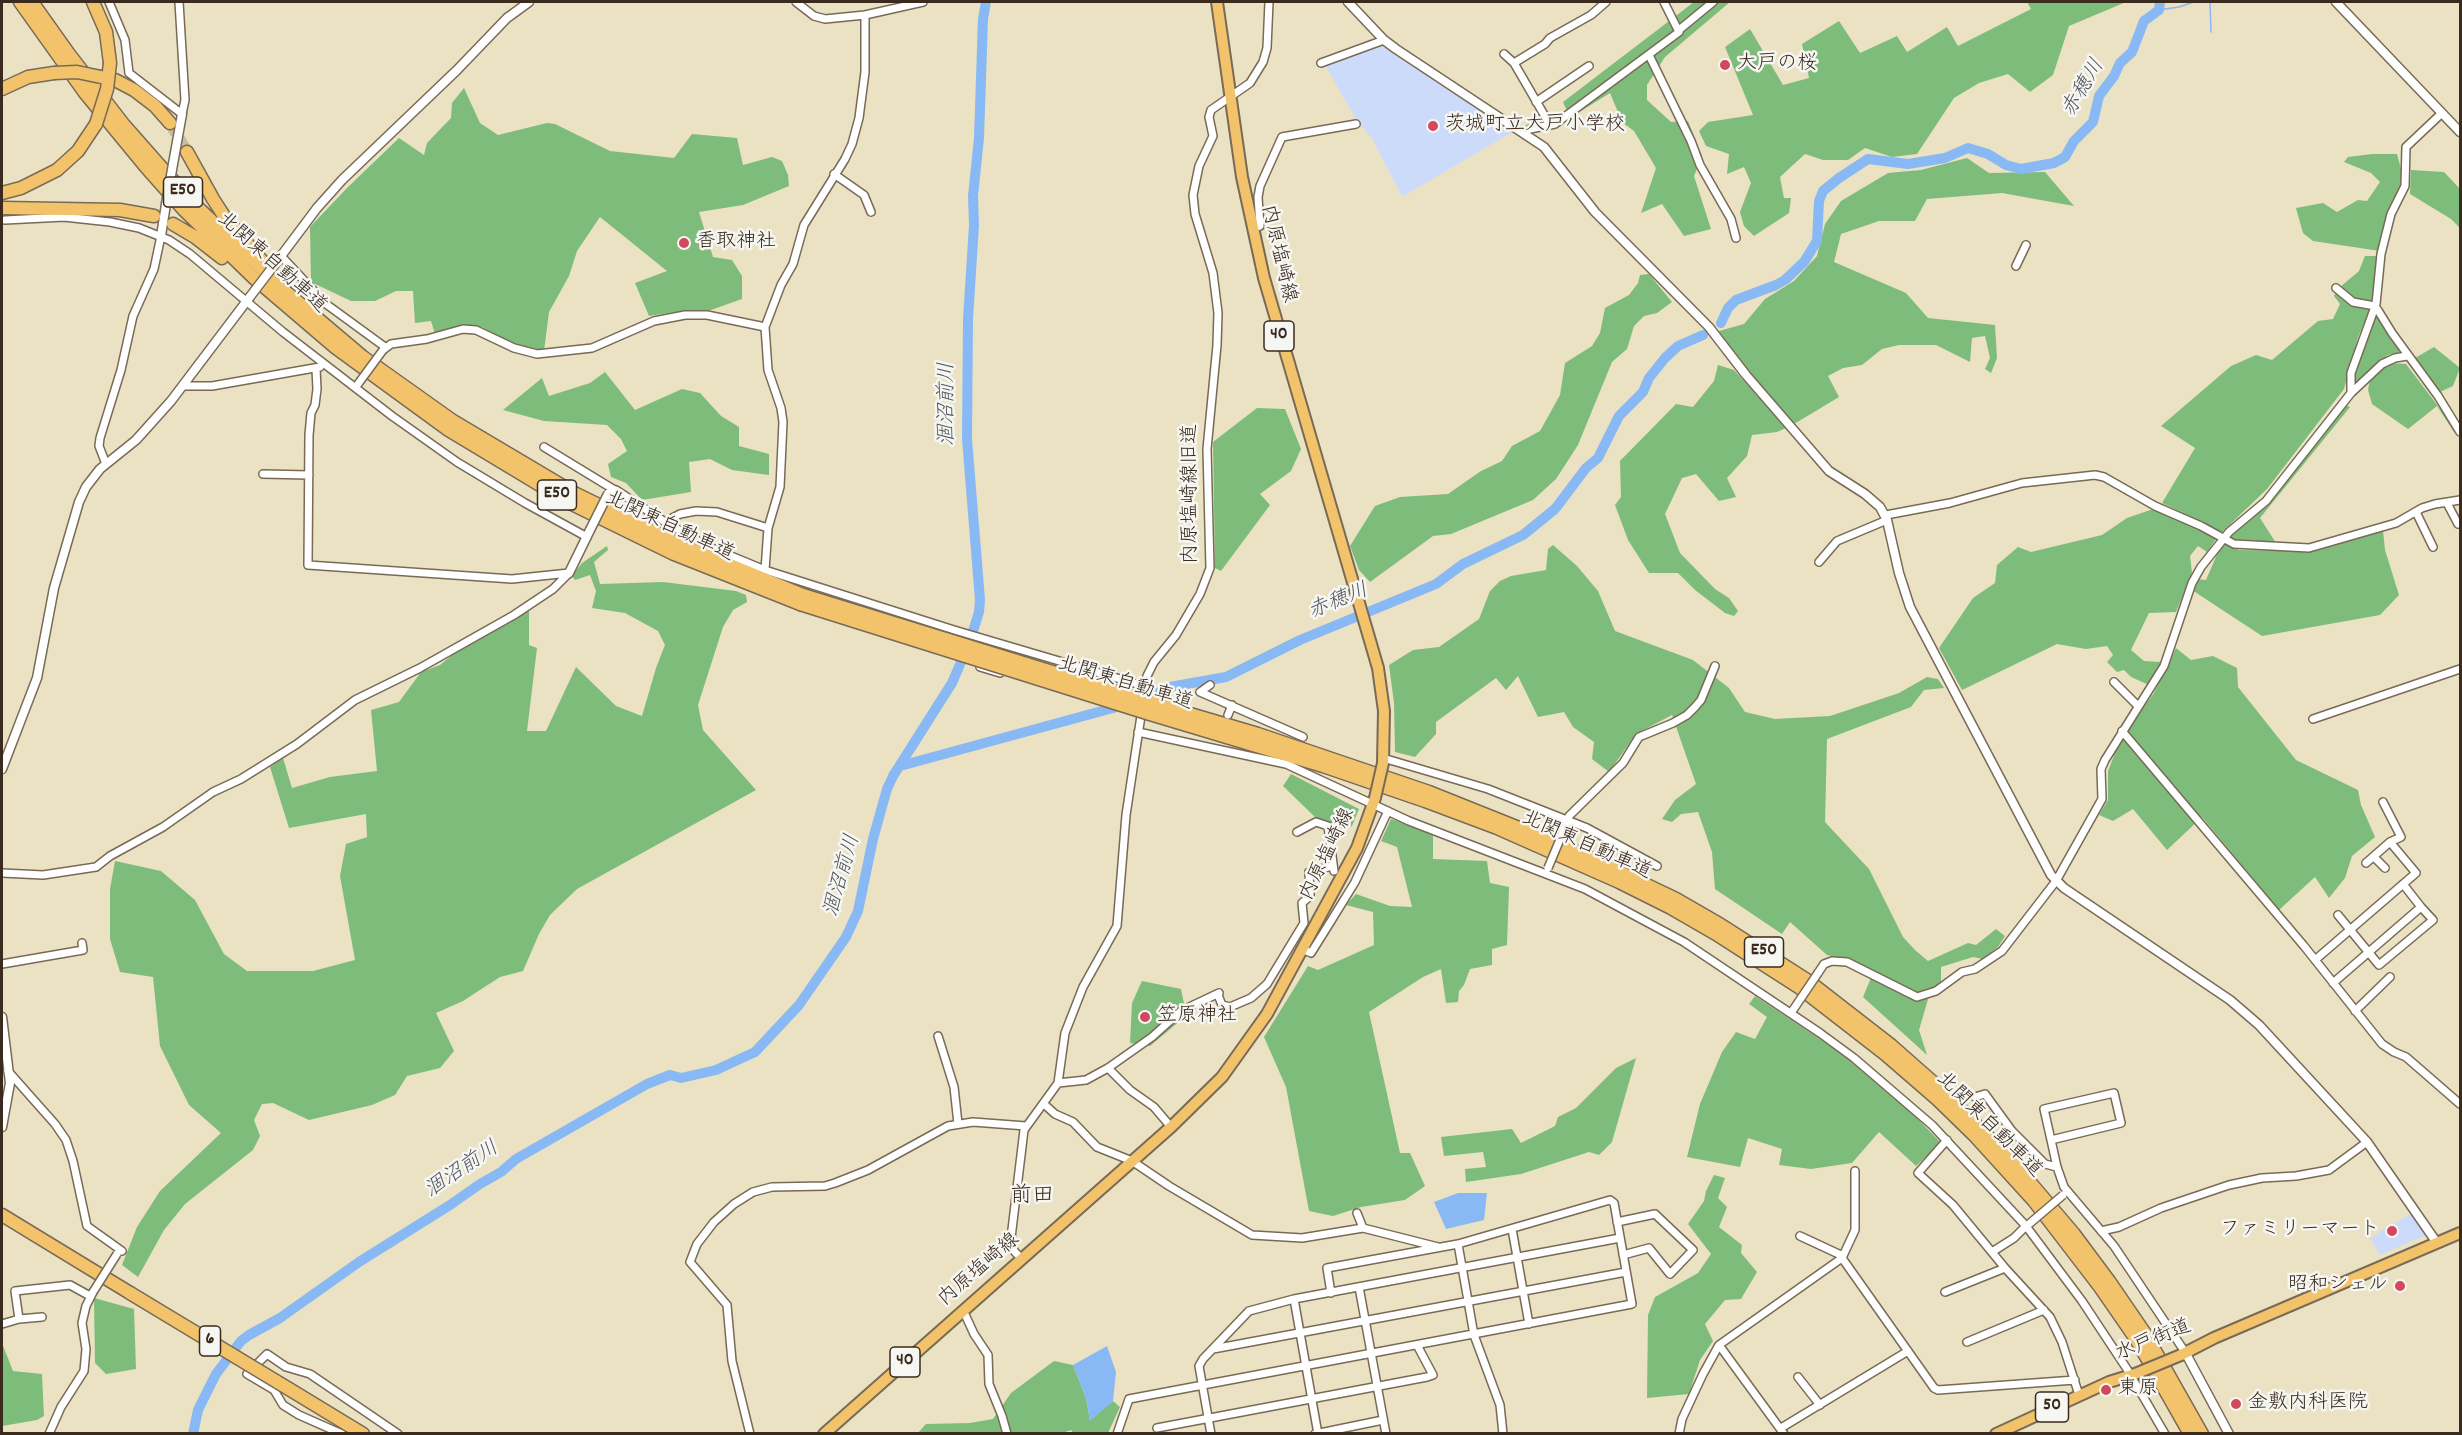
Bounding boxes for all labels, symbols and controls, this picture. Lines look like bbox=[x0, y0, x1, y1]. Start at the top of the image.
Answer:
place label: 大戸の桜 bbox=[1737, 53, 1817, 77]
water label: 赤穂川 bbox=[2058, 56, 2112, 122]
marker: 大戸の桜 bbox=[1718, 58, 1732, 72]
place label: 茨城町立大戸小学校 bbox=[1445, 114, 1625, 138]
marker: 茨城町立大戸小学校 bbox=[1426, 119, 1440, 133]
road number: E50 bbox=[164, 177, 202, 207]
street label: 内原塩崎線 bbox=[1254, 203, 1300, 305]
street label: 北関東自動車道 bbox=[211, 208, 331, 320]
place label: 香取神社 bbox=[696, 231, 776, 255]
marker: 香取神社 bbox=[677, 236, 691, 250]
road number: 40 bbox=[1264, 321, 1294, 351]
water label: 涸沼前川 bbox=[936, 362, 962, 446]
street label: 内原塩崎線旧道 bbox=[1180, 424, 1204, 564]
road number: E50 bbox=[538, 480, 576, 510]
street label: 北関東自動車道 bbox=[600, 488, 738, 568]
water label: 赤穂川 bbox=[1305, 580, 1373, 626]
street label: 北関東自動車道 bbox=[1055, 653, 1195, 717]
street label: 内原塩崎線 bbox=[1296, 805, 1362, 905]
street label: 北関東自動車道 bbox=[1517, 808, 1655, 886]
water label: 涸沼前川 bbox=[820, 832, 868, 920]
road number: E50 bbox=[1744, 937, 1784, 967]
place label: 笠原神社 bbox=[1157, 1005, 1237, 1029]
marker: 笠原神社 bbox=[1138, 1010, 1152, 1024]
street label: 北関東自動車道 bbox=[1930, 1068, 2046, 1184]
water label: 涸沼前川 bbox=[421, 1137, 505, 1205]
district label: 前田 bbox=[1010, 1185, 1054, 1211]
place label: ファミリーマート bbox=[2220, 1219, 2380, 1243]
marker: ファミリーマート bbox=[2385, 1224, 2399, 1238]
street label: 内原塩崎線 bbox=[934, 1229, 1026, 1313]
place label: 昭和シェル bbox=[2288, 1274, 2388, 1298]
marker: 昭和シェル bbox=[2393, 1279, 2407, 1293]
street label: 水戸街道 bbox=[2112, 1316, 2196, 1368]
road number: 6 bbox=[200, 1326, 220, 1356]
road number: 40 bbox=[890, 1347, 920, 1377]
place label: 東原 bbox=[2118, 1378, 2158, 1402]
marker: 東原 bbox=[2099, 1383, 2113, 1397]
road number: 50 bbox=[2036, 1392, 2068, 1422]
place label: 金敷内科医院 bbox=[2248, 1392, 2368, 1416]
marker: 金敷内科医院 bbox=[2229, 1397, 2243, 1411]

